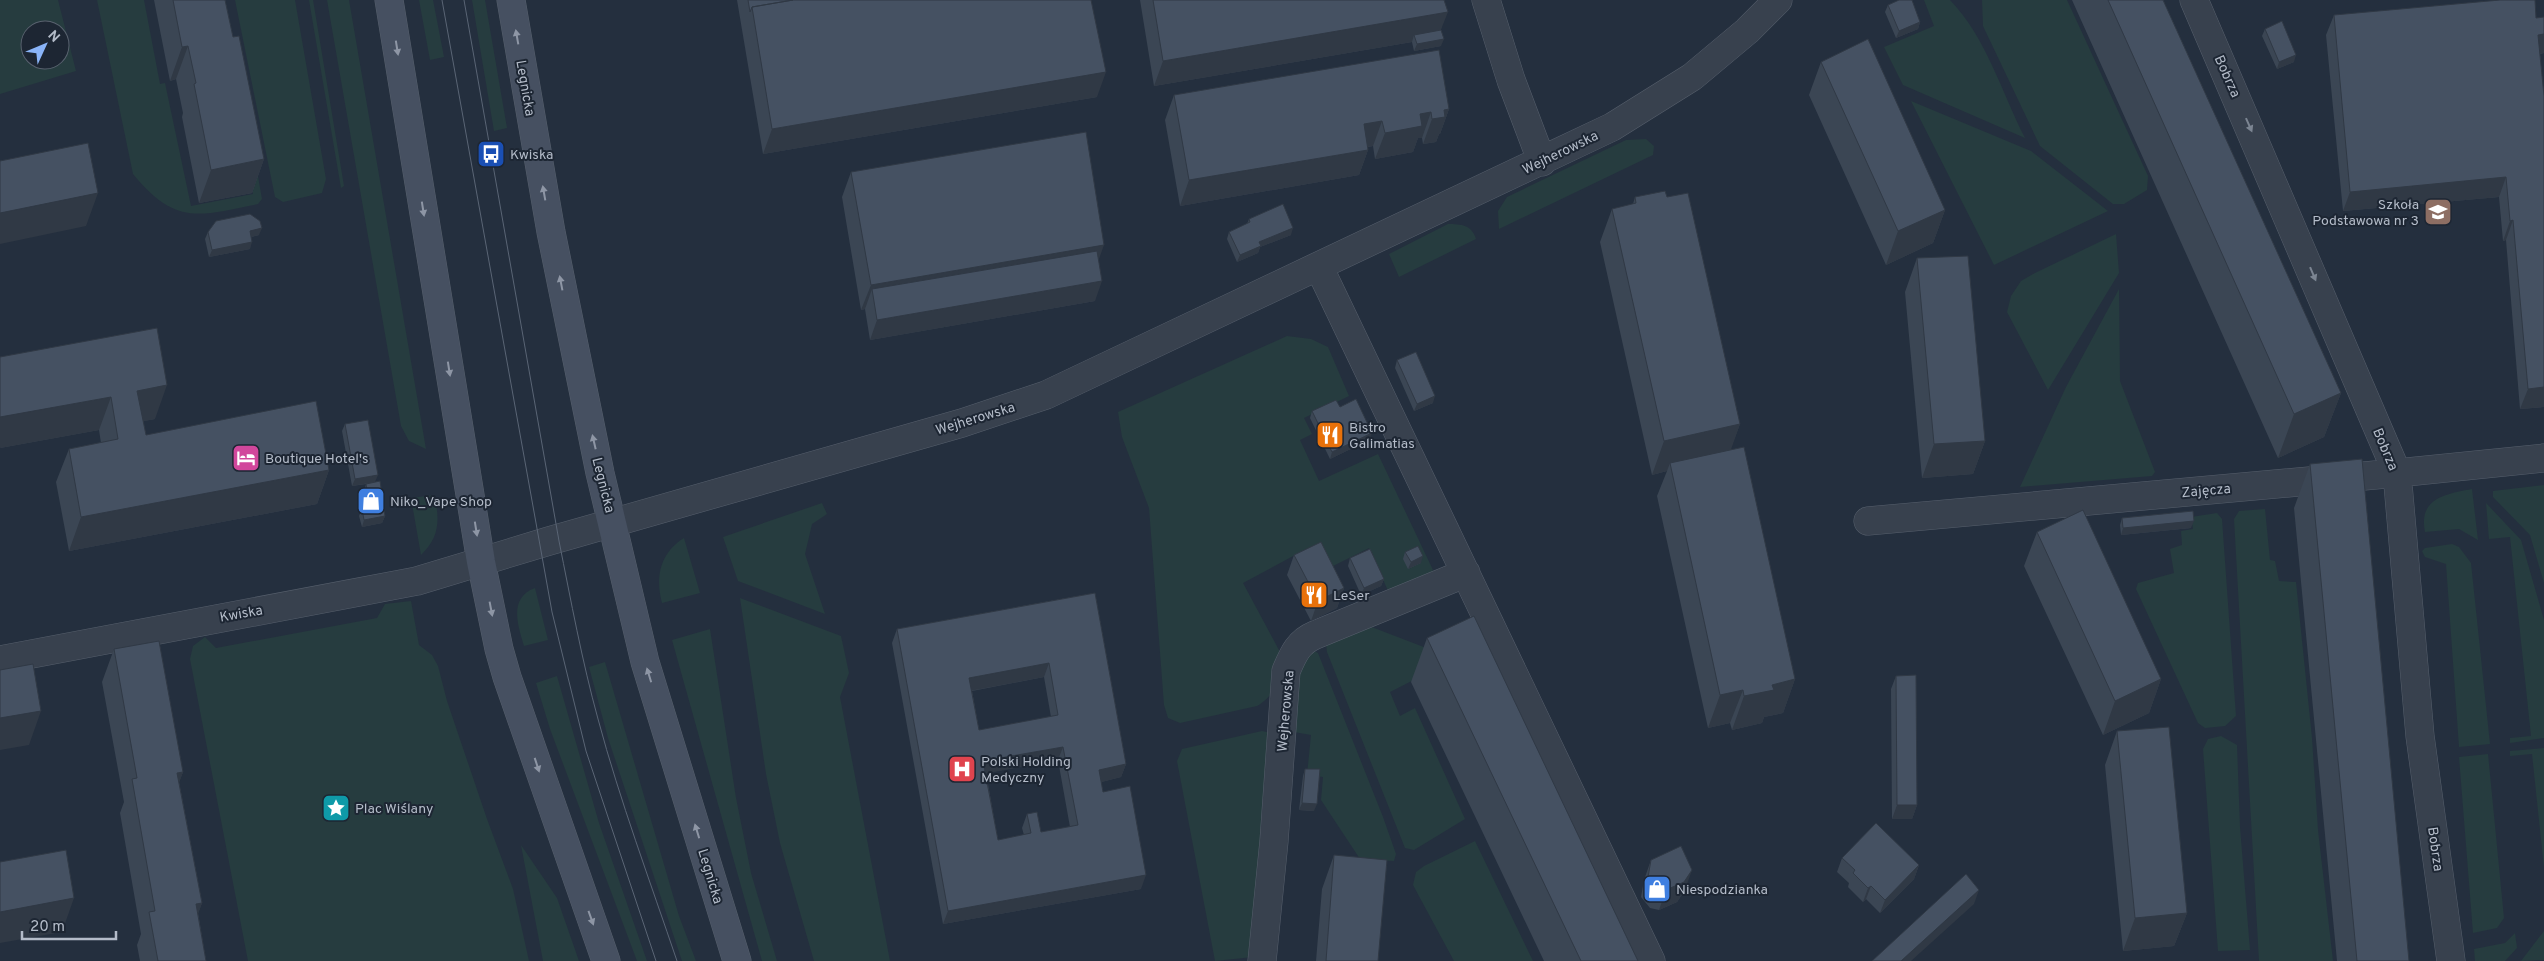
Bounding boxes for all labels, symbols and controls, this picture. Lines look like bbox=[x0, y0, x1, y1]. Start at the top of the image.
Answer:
north arrow bbox=[20, 20, 70, 70]
text: N bbox=[44, 27, 63, 47]
one-way arrow bbox=[513, 28, 521, 44]
one-way arrow bbox=[394, 40, 402, 56]
street label: Bobrza bbox=[2210, 53, 2243, 100]
street label: Legnicka bbox=[511, 59, 538, 118]
one-way arrow bbox=[2246, 118, 2254, 132]
street label: Wejherowska bbox=[1520, 128, 1601, 179]
bus stop icon: Kwiska bbox=[476, 139, 506, 169]
place label: Kwiska bbox=[510, 147, 553, 164]
one-way arrow bbox=[540, 185, 548, 201]
place label: Szkoła Podstawowa nr 3 bbox=[2312, 197, 2419, 230]
school or university icon: Szkoła Podstawowa nr 3 bbox=[2423, 197, 2453, 227]
one-way arrow bbox=[420, 201, 428, 217]
one-way arrow bbox=[2309, 267, 2317, 281]
one-way arrow bbox=[557, 275, 565, 290]
one-way arrow bbox=[446, 361, 454, 377]
street label: Wejherowska bbox=[934, 399, 1017, 440]
restaurant icon: Bistro Galimatias bbox=[1315, 420, 1345, 450]
place label: Bistro Galimatias bbox=[1349, 420, 1415, 453]
street label: Bobrza bbox=[2368, 426, 2401, 473]
one-way arrow bbox=[590, 435, 598, 450]
hotel icon: Boutique Hotel's bbox=[231, 443, 261, 473]
place label: Boutique Hotel's bbox=[265, 451, 369, 468]
street label: Legnicka bbox=[587, 456, 618, 515]
street label: Zajęcza bbox=[2181, 481, 2232, 502]
shop icon: Niko_Vape Shop bbox=[356, 486, 386, 516]
place label: Niko_Vape Shop bbox=[390, 494, 492, 511]
one-way arrow bbox=[473, 521, 481, 537]
restaurant icon: LeSer bbox=[1299, 580, 1329, 610]
place label: LeSer bbox=[1333, 588, 1370, 605]
street label: Kwiska bbox=[218, 602, 264, 627]
one-way arrow bbox=[487, 602, 495, 617]
one-way arrow bbox=[645, 668, 653, 683]
street label: Wejherowska bbox=[1274, 670, 1299, 753]
hospital icon: Polski Holding Medyczny bbox=[947, 754, 977, 784]
place label: Polski Holding Medyczny bbox=[981, 754, 1071, 787]
one-way arrow bbox=[533, 758, 541, 773]
place icon: Plac Wiślany bbox=[321, 793, 351, 823]
place label: Plac Wiślany bbox=[355, 801, 433, 818]
one-way arrow bbox=[693, 823, 701, 838]
street label: Bobrza bbox=[2423, 826, 2446, 873]
street label: Legnicka bbox=[693, 847, 726, 906]
shop icon: Niespodzianka bbox=[1642, 874, 1672, 904]
place label: Niespodzianka bbox=[1676, 882, 1768, 899]
scale bar bbox=[22, 908, 116, 940]
one-way arrow bbox=[588, 911, 595, 926]
text: 20 m bbox=[30, 918, 65, 937]

